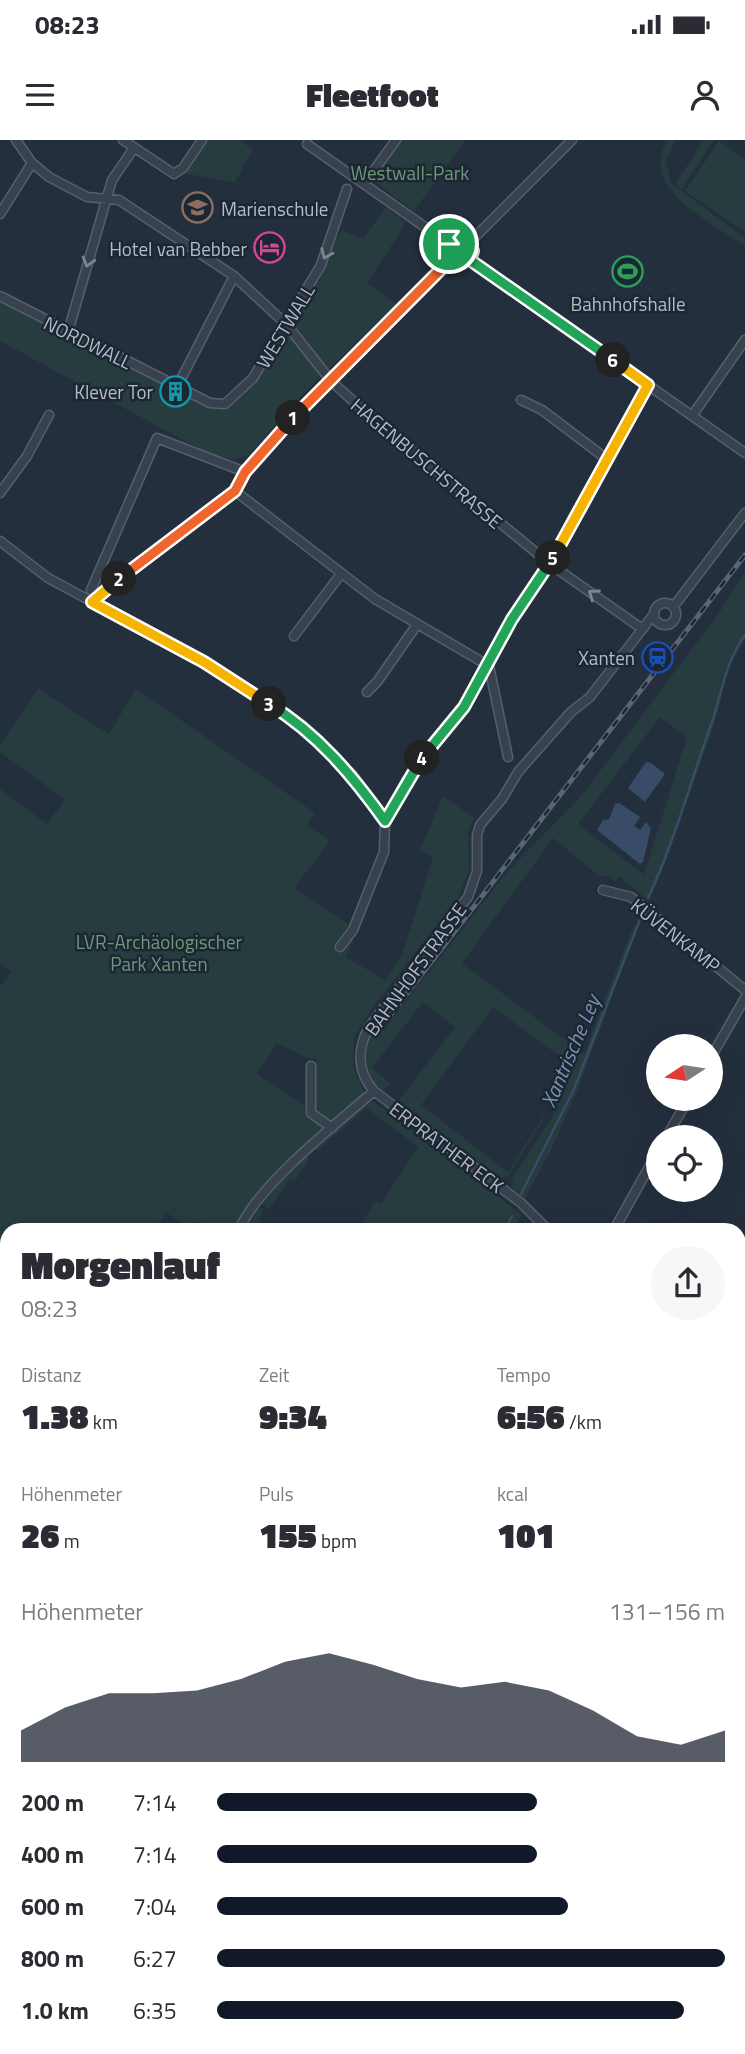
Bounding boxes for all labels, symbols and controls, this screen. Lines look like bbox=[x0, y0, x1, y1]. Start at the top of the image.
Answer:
text: 08:23 bbox=[35, 5, 100, 44]
text: Fleetfoot bbox=[306, 71, 439, 119]
icon: menu bbox=[21, 76, 59, 114]
icon: person bbox=[686, 76, 724, 114]
park label: Westwall-Park bbox=[351, 158, 469, 187]
school or university icon: Marienschule bbox=[181, 191, 215, 225]
place label: Marienschule bbox=[221, 194, 328, 223]
pin bbox=[419, 214, 479, 274]
icon: arrive bbox=[430, 225, 468, 263]
hotel icon: Hotel van Bebber bbox=[253, 231, 287, 265]
place label: Hotel van Bebber bbox=[109, 234, 247, 263]
one-way arrow bbox=[320, 247, 334, 259]
sports icon: Bahnhofshalle bbox=[611, 255, 645, 289]
one-way arrow bbox=[82, 256, 97, 268]
street label: WESTWALL bbox=[248, 278, 322, 374]
place label: Bahnhofshalle bbox=[570, 289, 686, 318]
street label: NORDWALL bbox=[39, 308, 137, 376]
pin: 6 bbox=[596, 342, 630, 378]
text: 6 bbox=[607, 345, 618, 374]
building icon: Klever Tor bbox=[159, 374, 193, 408]
place label: Klever Tor bbox=[74, 377, 153, 406]
street label: HAGENBUSCHSTRASSE bbox=[345, 391, 509, 535]
pin: 1 bbox=[276, 400, 310, 436]
text: 1 bbox=[287, 403, 298, 432]
pin: 5 bbox=[536, 540, 570, 576]
text: 5 bbox=[547, 543, 558, 572]
pin: 2 bbox=[102, 562, 136, 597]
text: 2 bbox=[113, 564, 124, 593]
one-way arrow bbox=[588, 590, 601, 603]
station icon: Xanten bbox=[641, 640, 675, 674]
place label: Xanten bbox=[578, 643, 635, 672]
pin: 3 bbox=[252, 686, 286, 722]
text: 3 bbox=[263, 689, 274, 718]
pin: 4 bbox=[404, 740, 440, 776]
text: 4 bbox=[416, 743, 427, 772]
street label: KÜVENKAMP bbox=[625, 891, 727, 979]
street label: BAHNHOFSTRASSE bbox=[357, 897, 473, 1041]
park label: LVR-Archäologischer Park Xanten bbox=[76, 927, 243, 978]
water label: Xantrische Ley bbox=[532, 988, 609, 1112]
north arrow bbox=[646, 1034, 723, 1111]
map controls bbox=[646, 1034, 723, 1202]
street label: ERPRATHER ECK bbox=[384, 1094, 510, 1200]
button: locate bbox=[646, 1125, 723, 1202]
text: Morgenlauf bbox=[21, 1236, 220, 1294]
button: share bbox=[651, 1246, 725, 1320]
text: 08:23 bbox=[21, 1291, 78, 1326]
text: Distanz bbox=[21, 1360, 81, 1389]
text: Zeit bbox=[259, 1360, 289, 1389]
text: Tempo bbox=[497, 1360, 551, 1389]
text: 1.38 bbox=[21, 1389, 89, 1443]
text: 9:34 bbox=[259, 1389, 327, 1443]
text: 6:56 bbox=[497, 1389, 565, 1443]
text: km bbox=[89, 1407, 118, 1436]
text: /km bbox=[565, 1407, 602, 1436]
text: Höhenmeter bbox=[21, 1479, 122, 1508]
text: Puls bbox=[259, 1479, 294, 1508]
text: kcal bbox=[497, 1479, 528, 1508]
text: 26 bbox=[21, 1508, 60, 1562]
text: 155 bbox=[259, 1508, 317, 1562]
text: 101 bbox=[497, 1508, 555, 1562]
text: m bbox=[60, 1526, 80, 1555]
text: bpm bbox=[317, 1526, 357, 1555]
text: Höhenmeter bbox=[21, 1594, 143, 1629]
text: 131–156 m bbox=[609, 1594, 725, 1629]
text: 200 m bbox=[21, 1785, 84, 1820]
text: 7:14 bbox=[133, 1785, 177, 1820]
text: 400 m bbox=[21, 1837, 84, 1872]
text: 7:14 bbox=[133, 1837, 177, 1872]
text: 600 m bbox=[21, 1889, 84, 1924]
text: 7:04 bbox=[133, 1889, 177, 1924]
text: 800 m bbox=[21, 1941, 84, 1976]
text: 6:27 bbox=[133, 1941, 177, 1976]
text: 1.0 km bbox=[21, 1993, 89, 2028]
text: 6:35 bbox=[133, 1993, 177, 2028]

